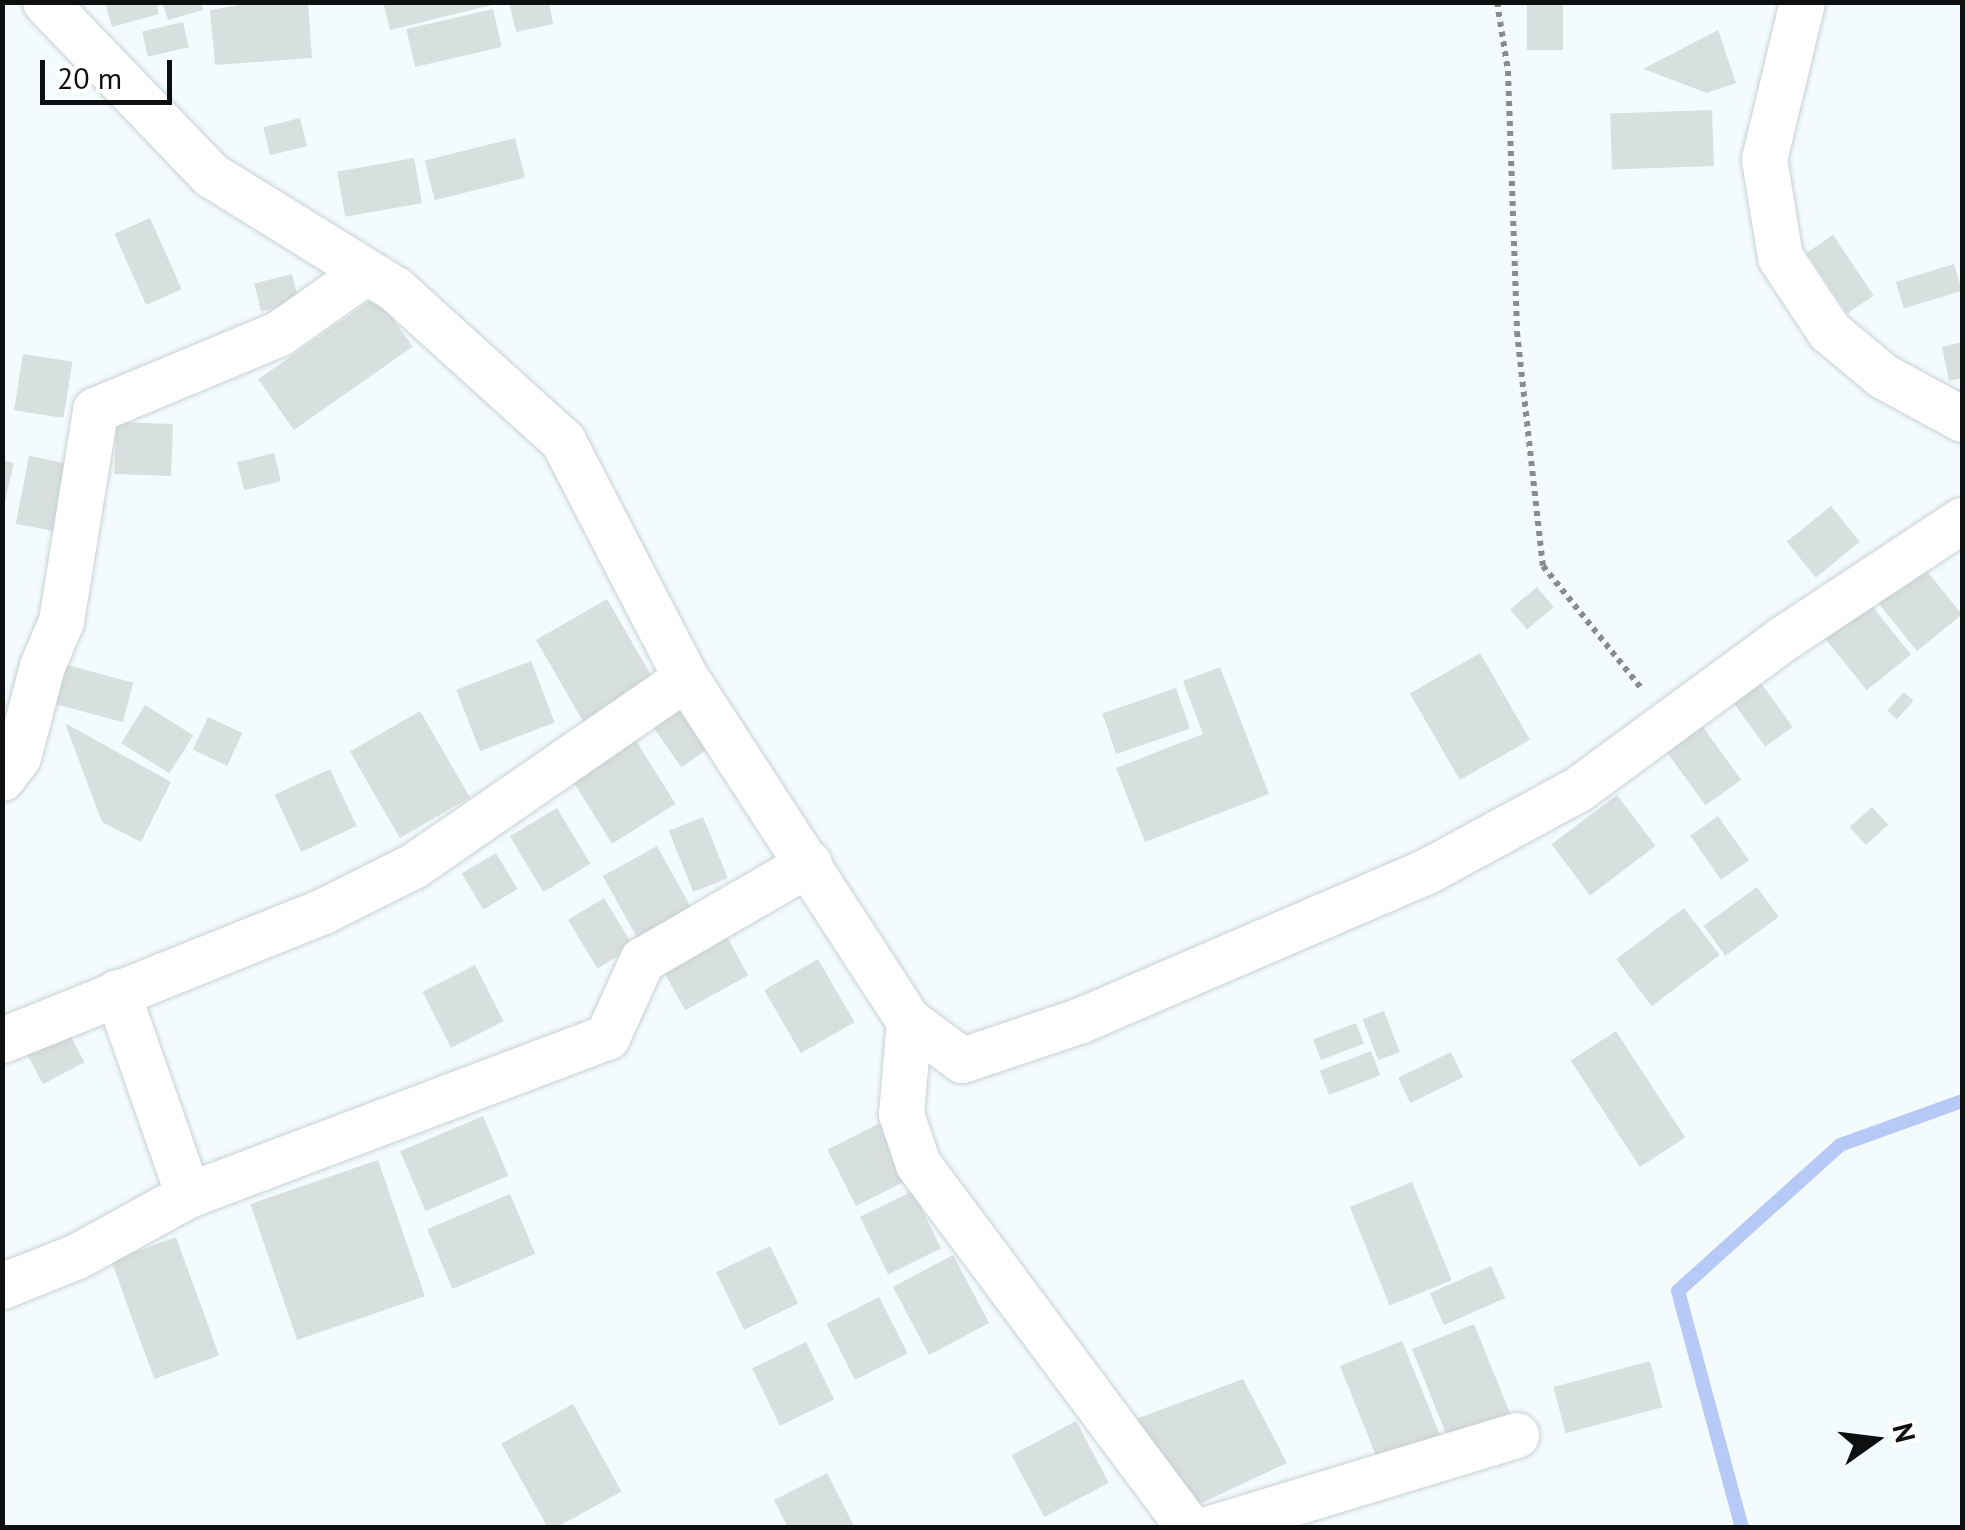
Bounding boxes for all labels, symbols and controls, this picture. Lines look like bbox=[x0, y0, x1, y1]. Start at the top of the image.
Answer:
scale bar bbox=[45, 40, 178, 102]
text: 20 m bbox=[57, 58, 122, 97]
north arrow bbox=[1825, 1390, 1925, 1490]
text: N bbox=[1884, 1419, 1925, 1446]

